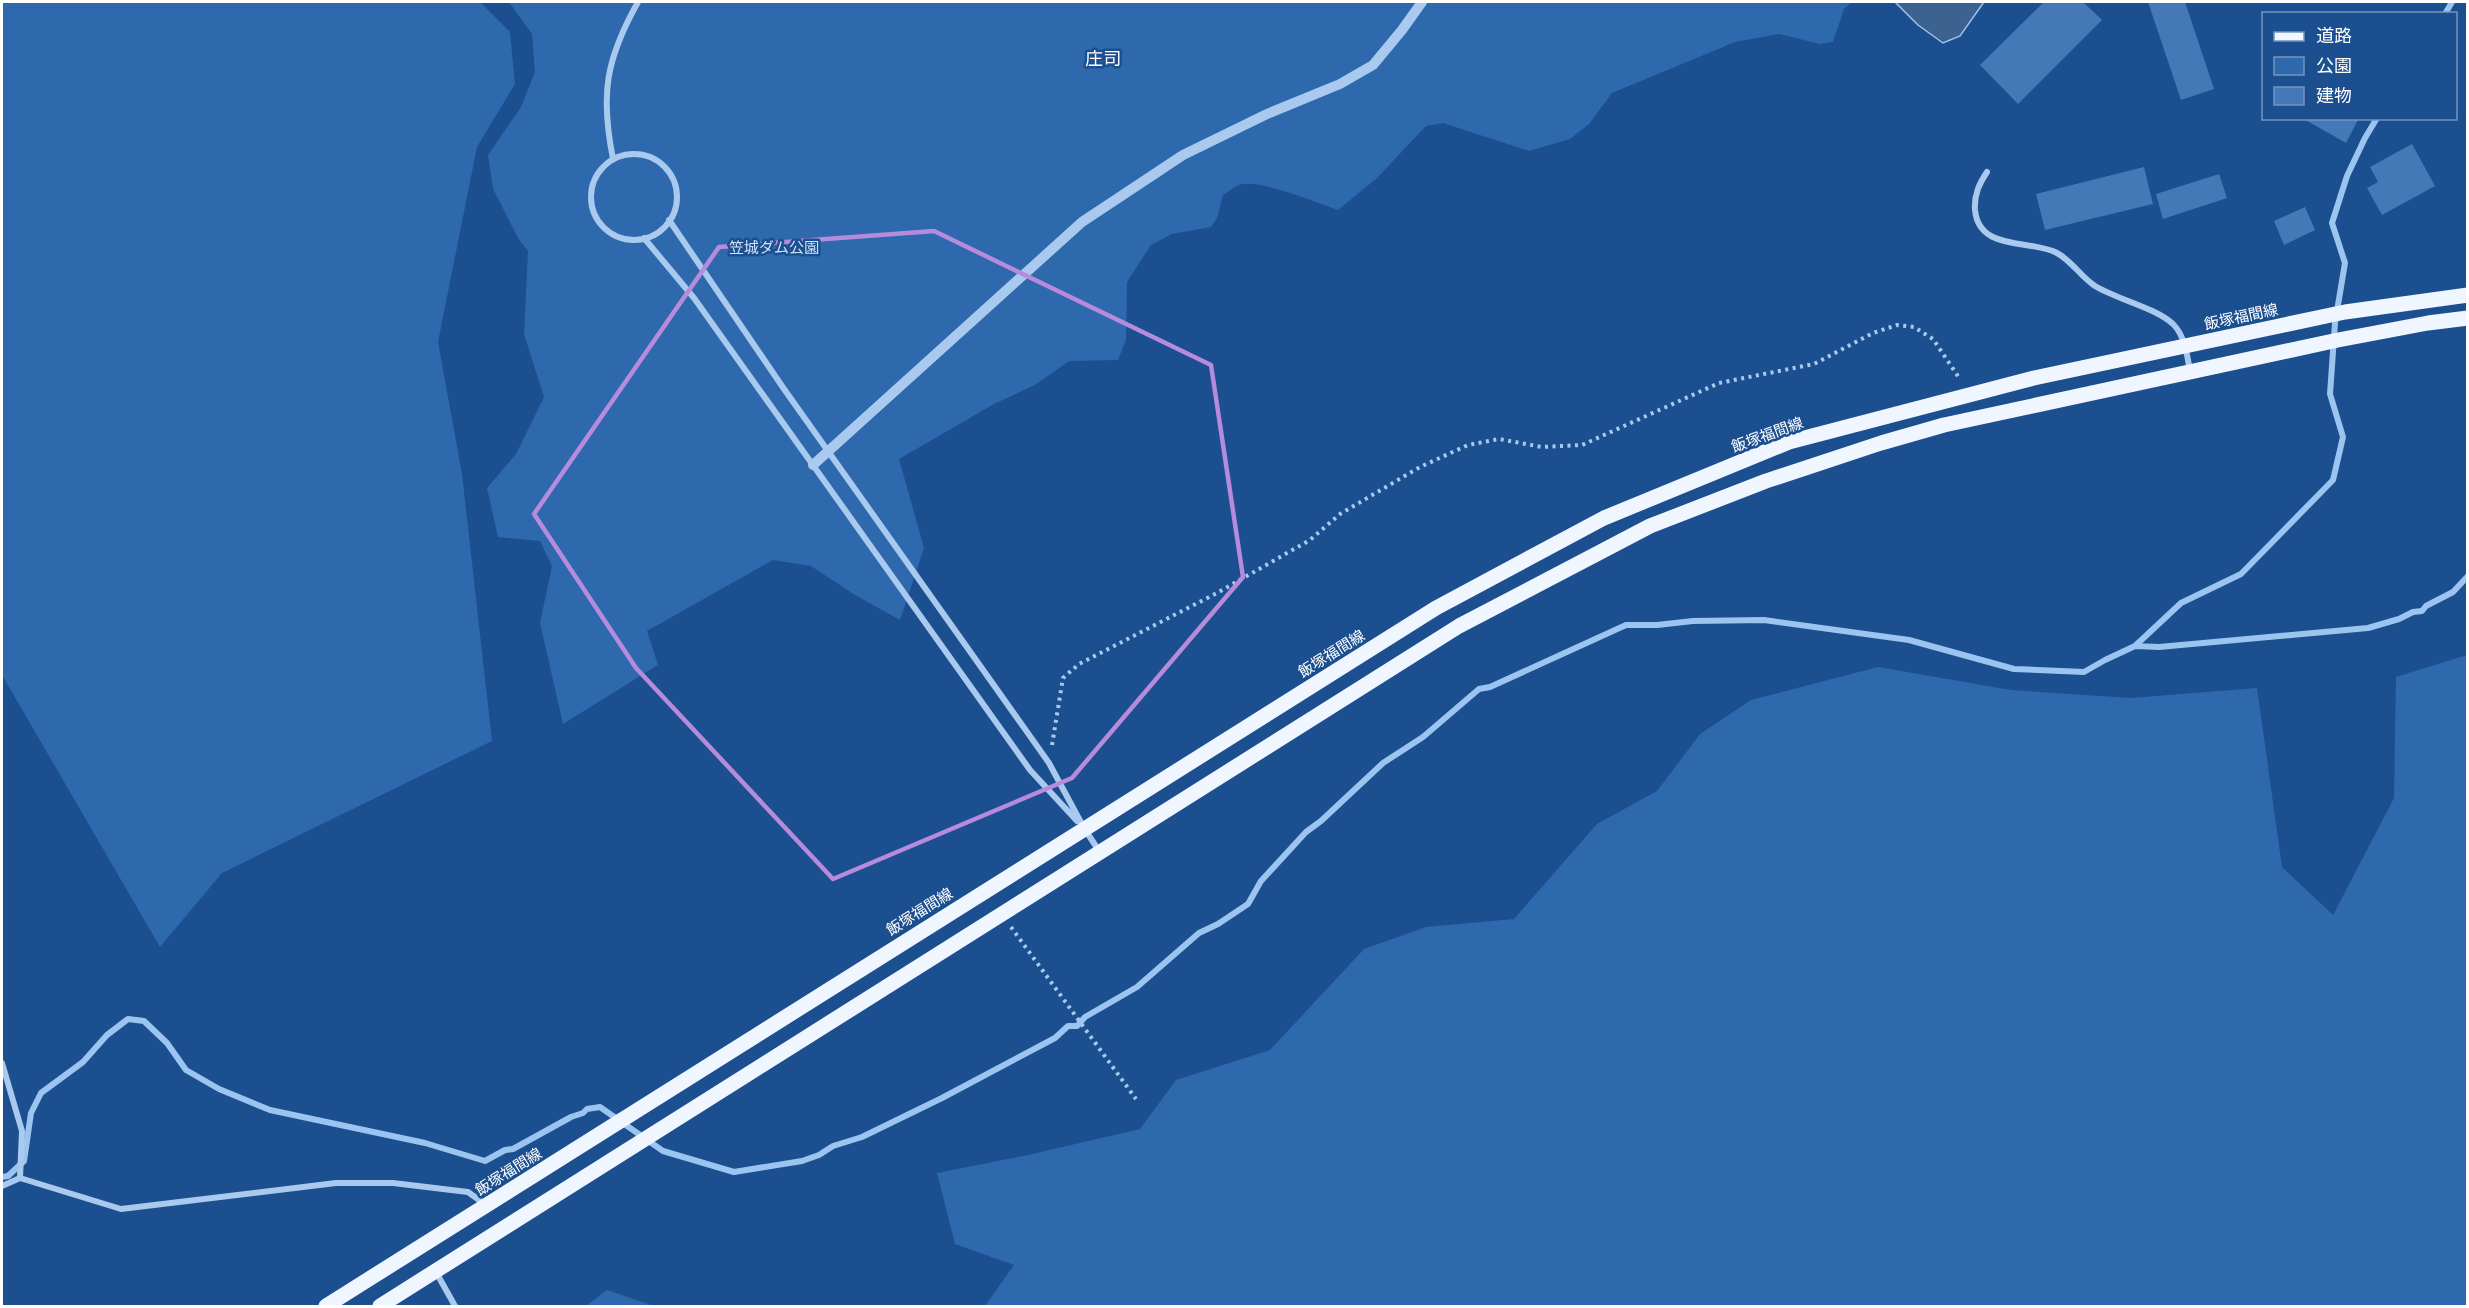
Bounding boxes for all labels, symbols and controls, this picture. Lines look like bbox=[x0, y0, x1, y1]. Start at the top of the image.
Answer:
legend bbox=[2262, 12, 2457, 120]
text: 道路 bbox=[2316, 24, 2352, 46]
district label: 庄司 bbox=[1085, 47, 1121, 69]
text: 公園 bbox=[2316, 54, 2352, 76]
text: 建物 bbox=[2316, 84, 2352, 106]
park label: 笠城ダム公園 bbox=[729, 238, 819, 256]
street label: 飯塚福間線 bbox=[2202, 299, 2280, 333]
street label: 飯塚福間線 bbox=[1729, 413, 1805, 455]
street label: 飯塚福間線 bbox=[1294, 625, 1368, 681]
street label: 飯塚福間線 bbox=[882, 883, 956, 939]
street label: 飯塚福間線 bbox=[471, 1143, 545, 1199]

